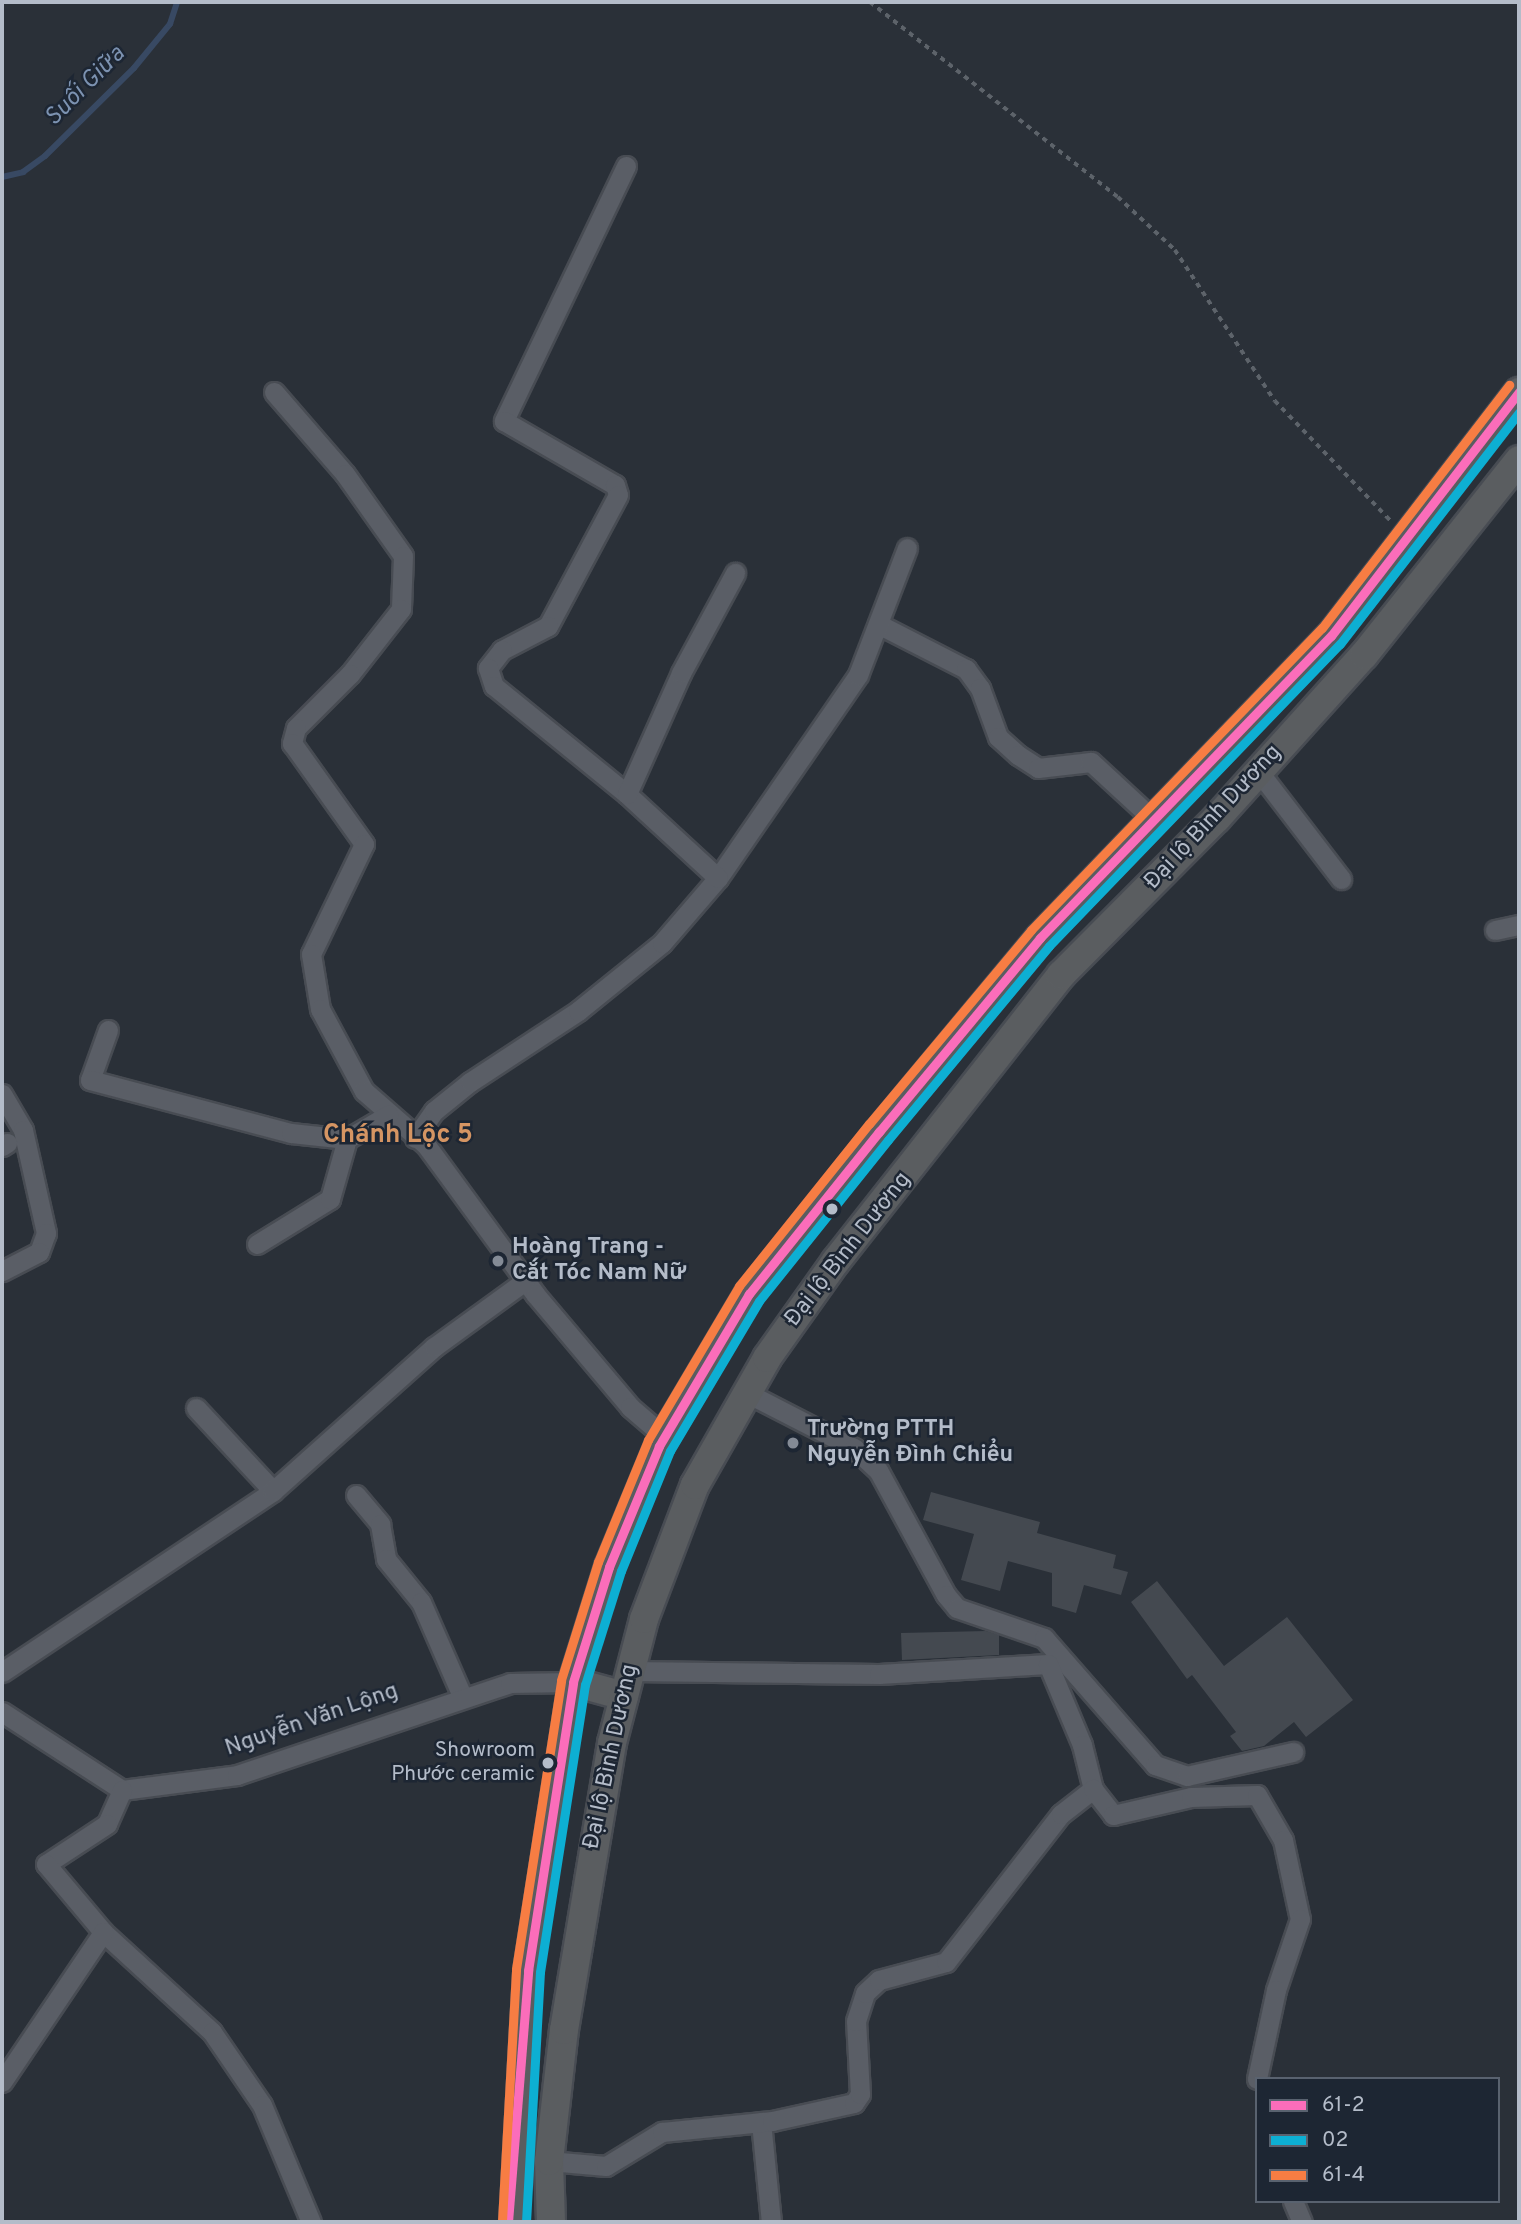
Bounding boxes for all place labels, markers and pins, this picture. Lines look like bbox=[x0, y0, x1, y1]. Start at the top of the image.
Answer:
unlabelled marker bbox=[825, 1202, 839, 1216]
place label: Hoàng Trang - Cắt Tóc Nam Nữ bbox=[512, 1234, 686, 1288]
marker: Hoàng Trang - Cắt Tóc Nam Nữ bbox=[490, 1253, 506, 1269]
place label: Trường PTTH Nguyễn Đình Chiểu bbox=[807, 1416, 1013, 1470]
marker: Trường PTTH Nguyễn Đình Chiểu bbox=[785, 1435, 801, 1451]
place label: Showroom Phước ceramic bbox=[391, 1738, 535, 1788]
marker: Showroom Phước ceramic bbox=[541, 1756, 555, 1770]

